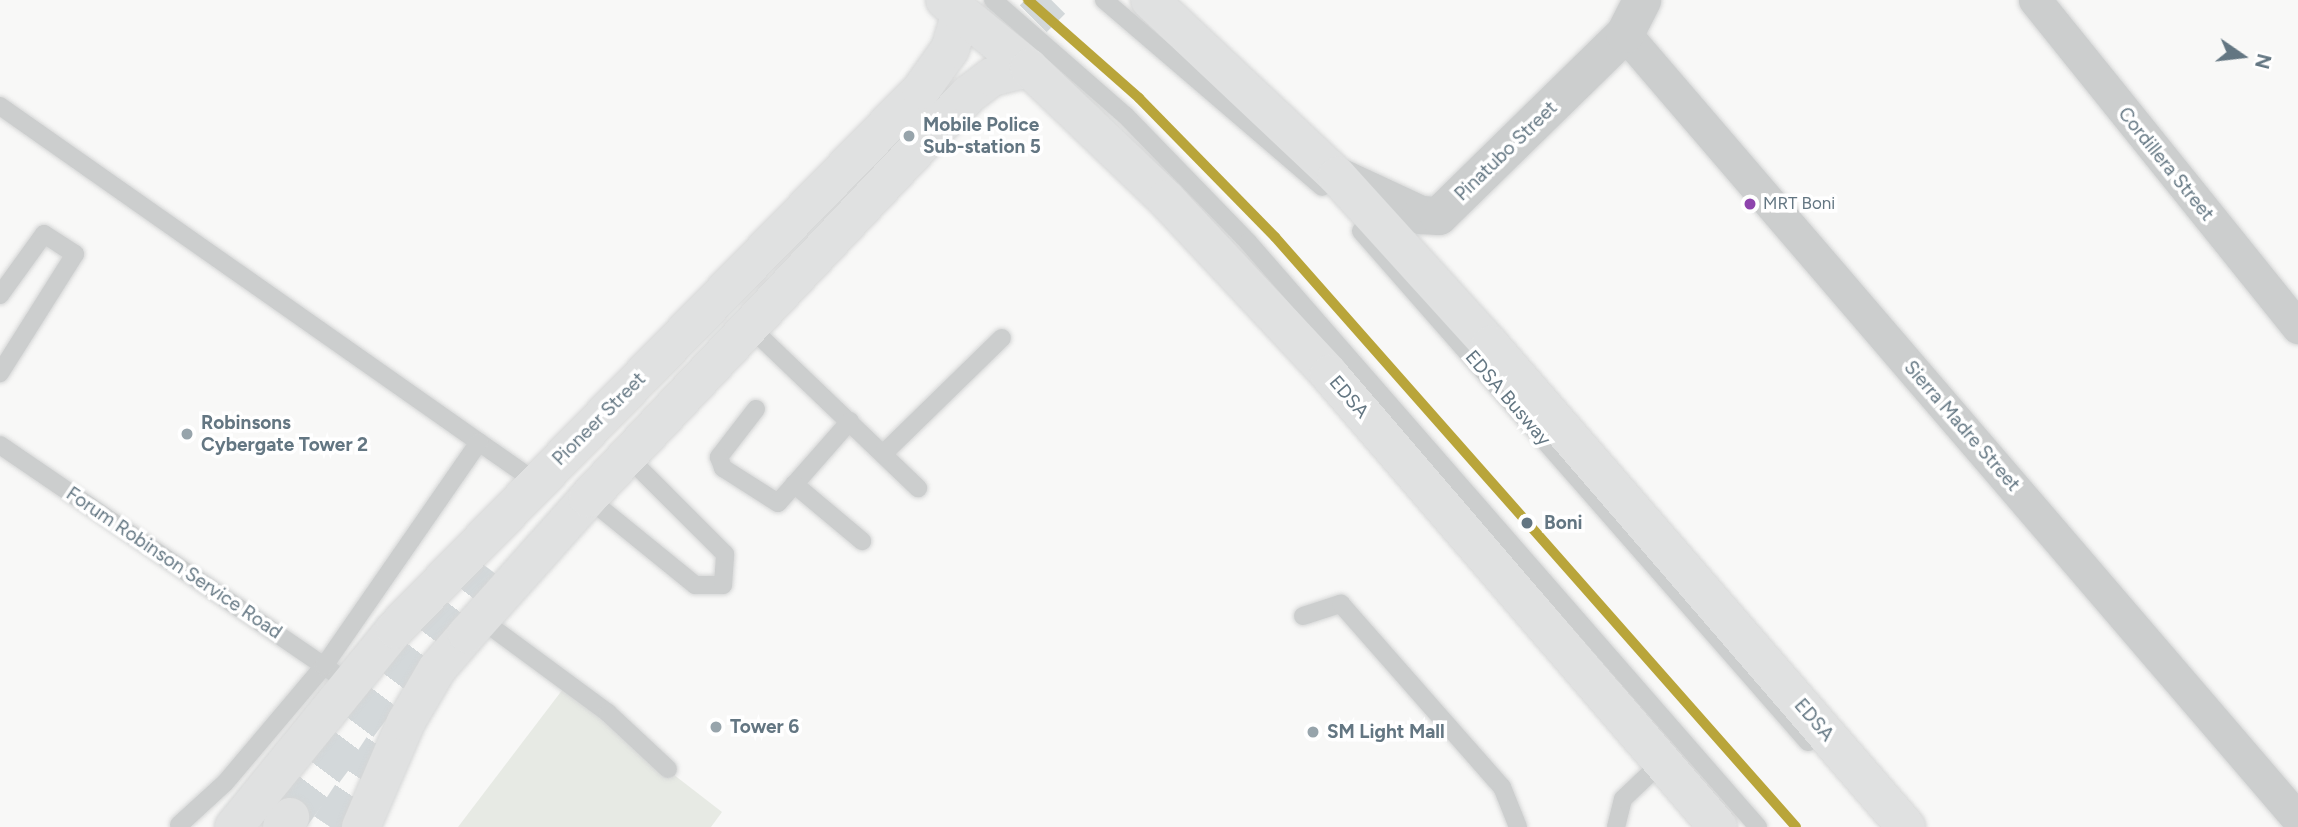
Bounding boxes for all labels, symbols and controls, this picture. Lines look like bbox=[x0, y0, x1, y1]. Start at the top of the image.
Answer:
north arrow bbox=[2207, 21, 2277, 91]
text: N bbox=[2250, 51, 2276, 71]
street label: Pinatubo Street bbox=[1450, 96, 1562, 206]
street label: Cordillera Street bbox=[2113, 103, 2219, 225]
place label: Mobile Police Sub-station 5 bbox=[923, 114, 1041, 158]
marker: Mobile Police Sub-station 5 bbox=[901, 128, 917, 144]
place label: MRT Boni bbox=[1763, 194, 1835, 214]
marker: MRT Boni bbox=[1743, 197, 1757, 211]
street label: EDSA Busway bbox=[1460, 346, 1556, 450]
street label: Sierra Madre Street bbox=[1899, 356, 2025, 496]
street label: Pioneer Street bbox=[548, 368, 650, 470]
street label: EDSA bbox=[1324, 371, 1374, 423]
place label: Robinsons Cybergate Tower 2 bbox=[201, 412, 368, 456]
marker: Robinsons Cybergate Tower 2 bbox=[179, 426, 195, 442]
street label: Forum Robinson Service Road bbox=[62, 482, 286, 644]
marker: Boni bbox=[1516, 512, 1538, 534]
place label: Boni bbox=[1544, 512, 1582, 534]
street label: EDSA bbox=[1789, 694, 1839, 746]
place label: Tower 6 bbox=[730, 716, 799, 738]
marker: Tower 6 bbox=[708, 719, 724, 735]
place label: SM Light Mall bbox=[1327, 721, 1445, 743]
marker: SM Light Mall bbox=[1305, 724, 1321, 740]

